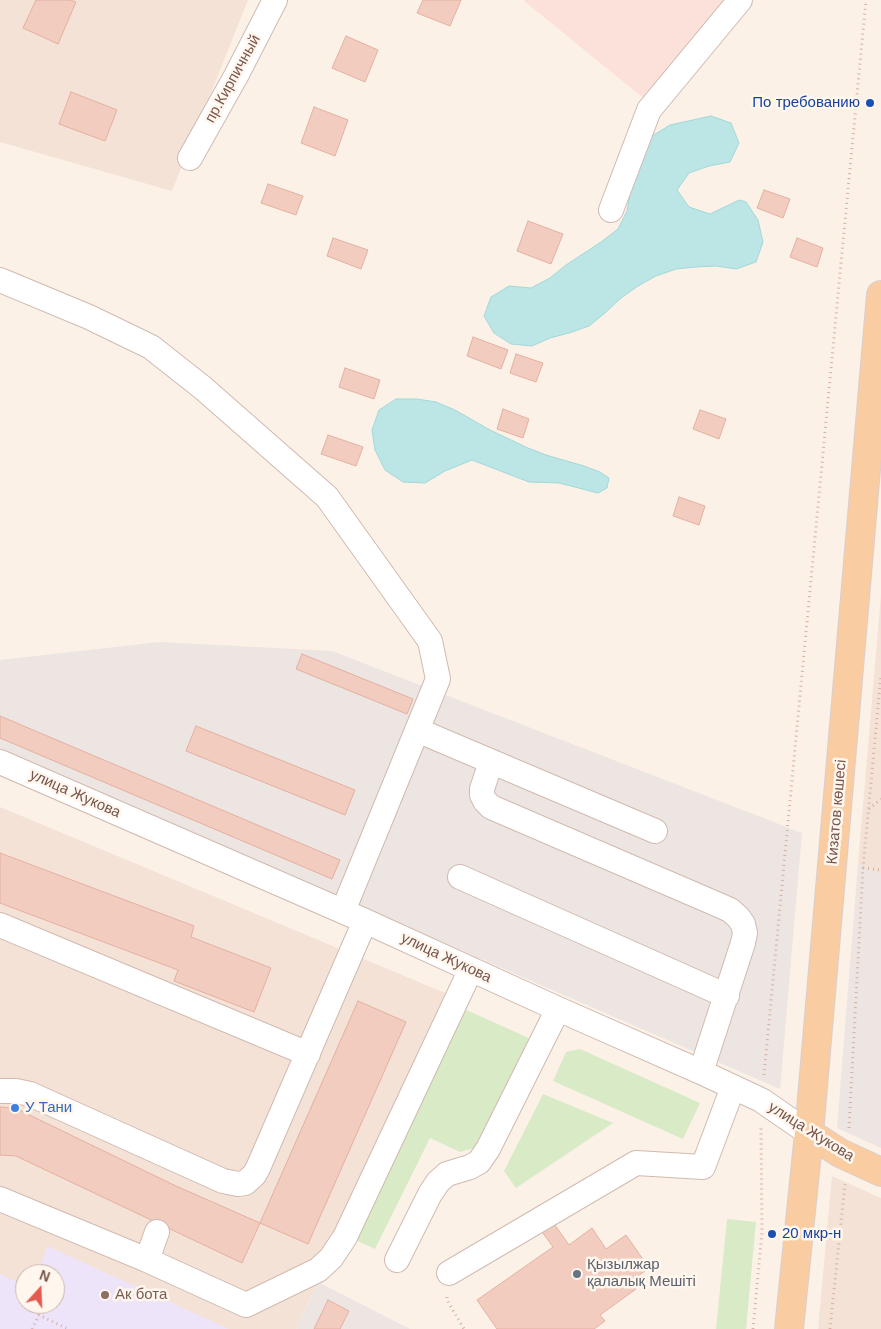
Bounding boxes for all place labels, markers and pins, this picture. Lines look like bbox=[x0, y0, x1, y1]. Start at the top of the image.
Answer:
place label: По требованию bbox=[752, 94, 860, 112]
marker: По требованию bbox=[864, 97, 876, 109]
place label: У Тани bbox=[25, 1099, 72, 1117]
marker: У Тани bbox=[9, 1102, 21, 1114]
place label: 20 мкр-н bbox=[782, 1225, 841, 1243]
marker: 20 мкр-н bbox=[766, 1228, 778, 1240]
place label: Қызылжар қалалық Мешіті bbox=[587, 1256, 696, 1291]
marker: Қызылжар қалалық Мешіті bbox=[571, 1268, 583, 1280]
place label: Ак бота bbox=[115, 1286, 167, 1304]
marker: Ак бота bbox=[99, 1289, 111, 1301]

